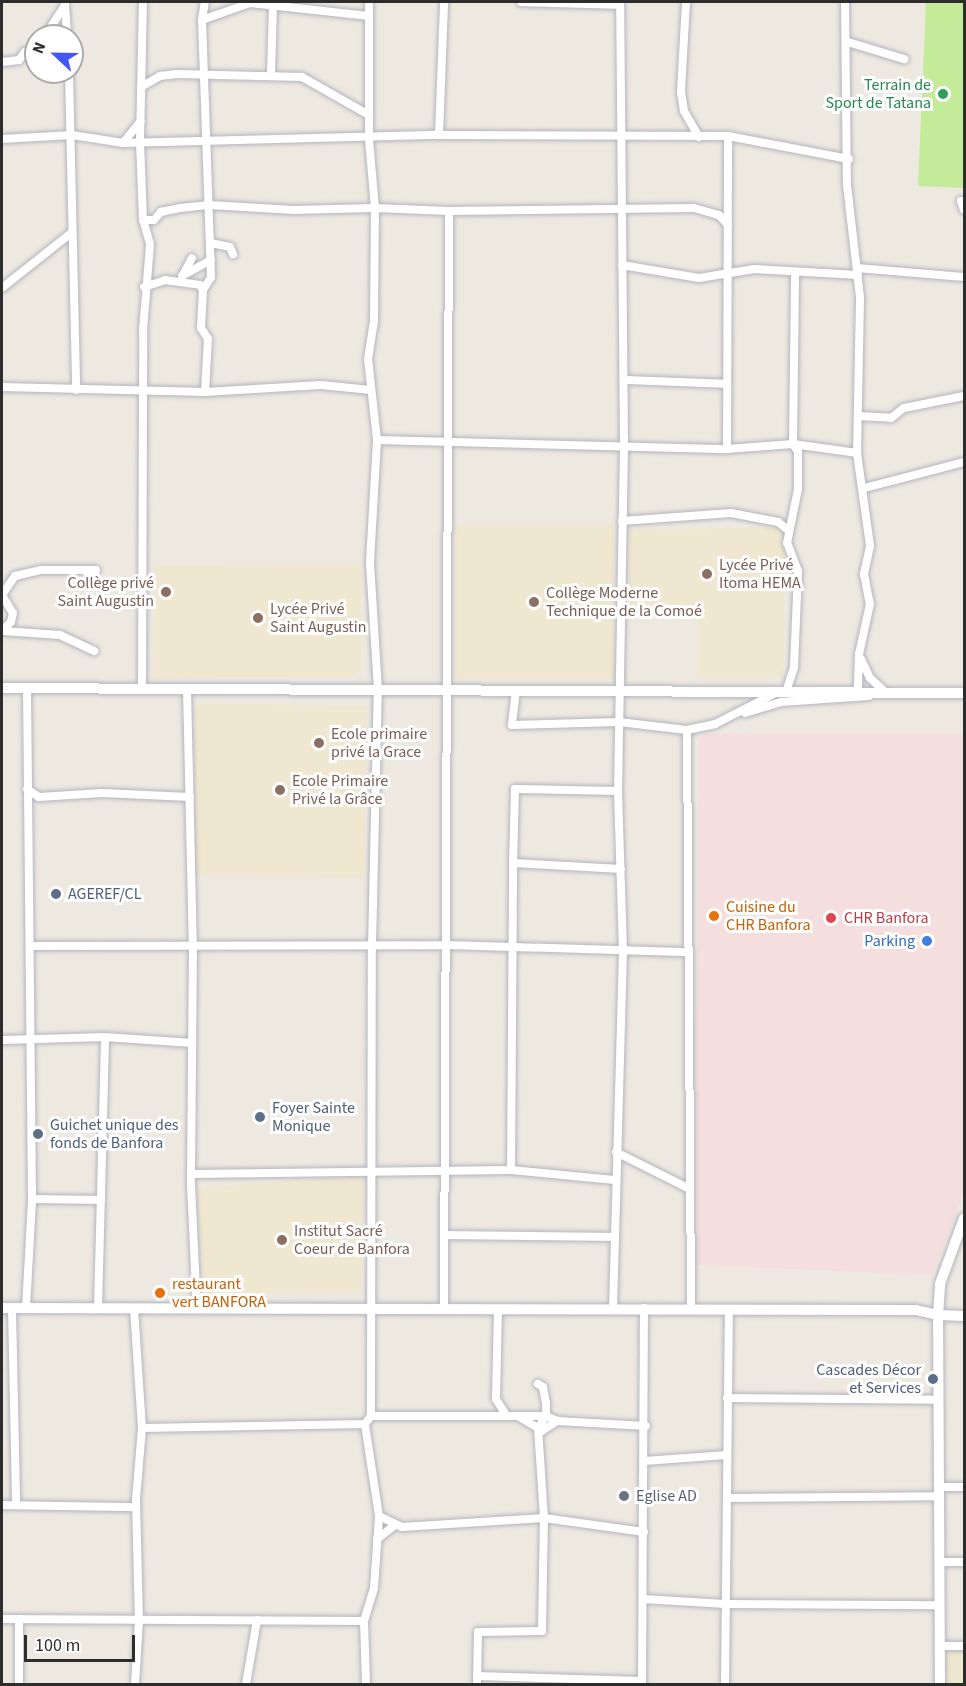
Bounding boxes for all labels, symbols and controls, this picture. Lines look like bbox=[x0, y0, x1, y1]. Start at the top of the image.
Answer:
north arrow bbox=[24, 24, 84, 84]
text: N bbox=[27, 39, 51, 57]
place label: Terrain de Sport de Tatana bbox=[826, 75, 931, 113]
marker: Terrain de Sport de Tatana bbox=[936, 87, 950, 101]
place label: Lycée Privé Itoma HEMA bbox=[719, 555, 801, 593]
marker: Lycée Privé Itoma HEMA bbox=[700, 567, 714, 581]
place label: Collège privé Saint Augustin bbox=[58, 573, 154, 611]
place label: Collège Moderne Technique de la Comoé bbox=[546, 583, 702, 621]
marker: Collège privé Saint Augustin bbox=[159, 585, 173, 599]
marker: Collège Moderne Technique de la Comoé bbox=[527, 595, 541, 609]
place label: Lycée Privé Saint Augustin bbox=[270, 599, 366, 637]
marker: Lycée Privé Saint Augustin bbox=[251, 611, 265, 625]
place label: Ecole primaire privé la Grace bbox=[331, 724, 427, 762]
marker: Ecole primaire privé la Grace bbox=[312, 736, 326, 750]
place label: Ecole Primaire Privé la Grâce bbox=[292, 771, 388, 809]
marker: Ecole Primaire Privé la Grâce bbox=[273, 783, 287, 797]
place label: AGEREF/CL bbox=[68, 884, 142, 904]
marker: AGEREF/CL bbox=[49, 887, 63, 901]
place label: Cuisine du CHR Banfora bbox=[726, 897, 811, 935]
place label: CHR Banfora bbox=[844, 908, 929, 928]
marker: Cuisine du CHR Banfora bbox=[707, 909, 721, 923]
marker: CHR Banfora bbox=[822, 909, 840, 927]
place label: Parking bbox=[864, 931, 915, 951]
marker: Parking bbox=[920, 934, 934, 948]
place label: Foyer Sainte Monique bbox=[272, 1098, 355, 1136]
marker: Foyer Sainte Monique bbox=[253, 1110, 267, 1124]
place label: Guichet unique des fonds de Banfora bbox=[50, 1115, 179, 1153]
marker: Guichet unique des fonds de Banfora bbox=[31, 1127, 45, 1141]
place label: Institut Sacré Coeur de Banfora bbox=[294, 1221, 410, 1259]
marker: Institut Sacré Coeur de Banfora bbox=[275, 1233, 289, 1247]
place label: restaurant vert BANFORA bbox=[172, 1274, 266, 1312]
marker: restaurant vert BANFORA bbox=[153, 1286, 167, 1300]
place label: Cascades Décor et Services bbox=[816, 1360, 921, 1398]
marker: Cascades Décor et Services bbox=[926, 1372, 940, 1386]
place label: Eglise AD bbox=[636, 1486, 697, 1506]
marker: Eglise AD bbox=[617, 1489, 631, 1503]
scale bar bbox=[27, 1623, 138, 1661]
text: 100 m bbox=[35, 1633, 80, 1658]

